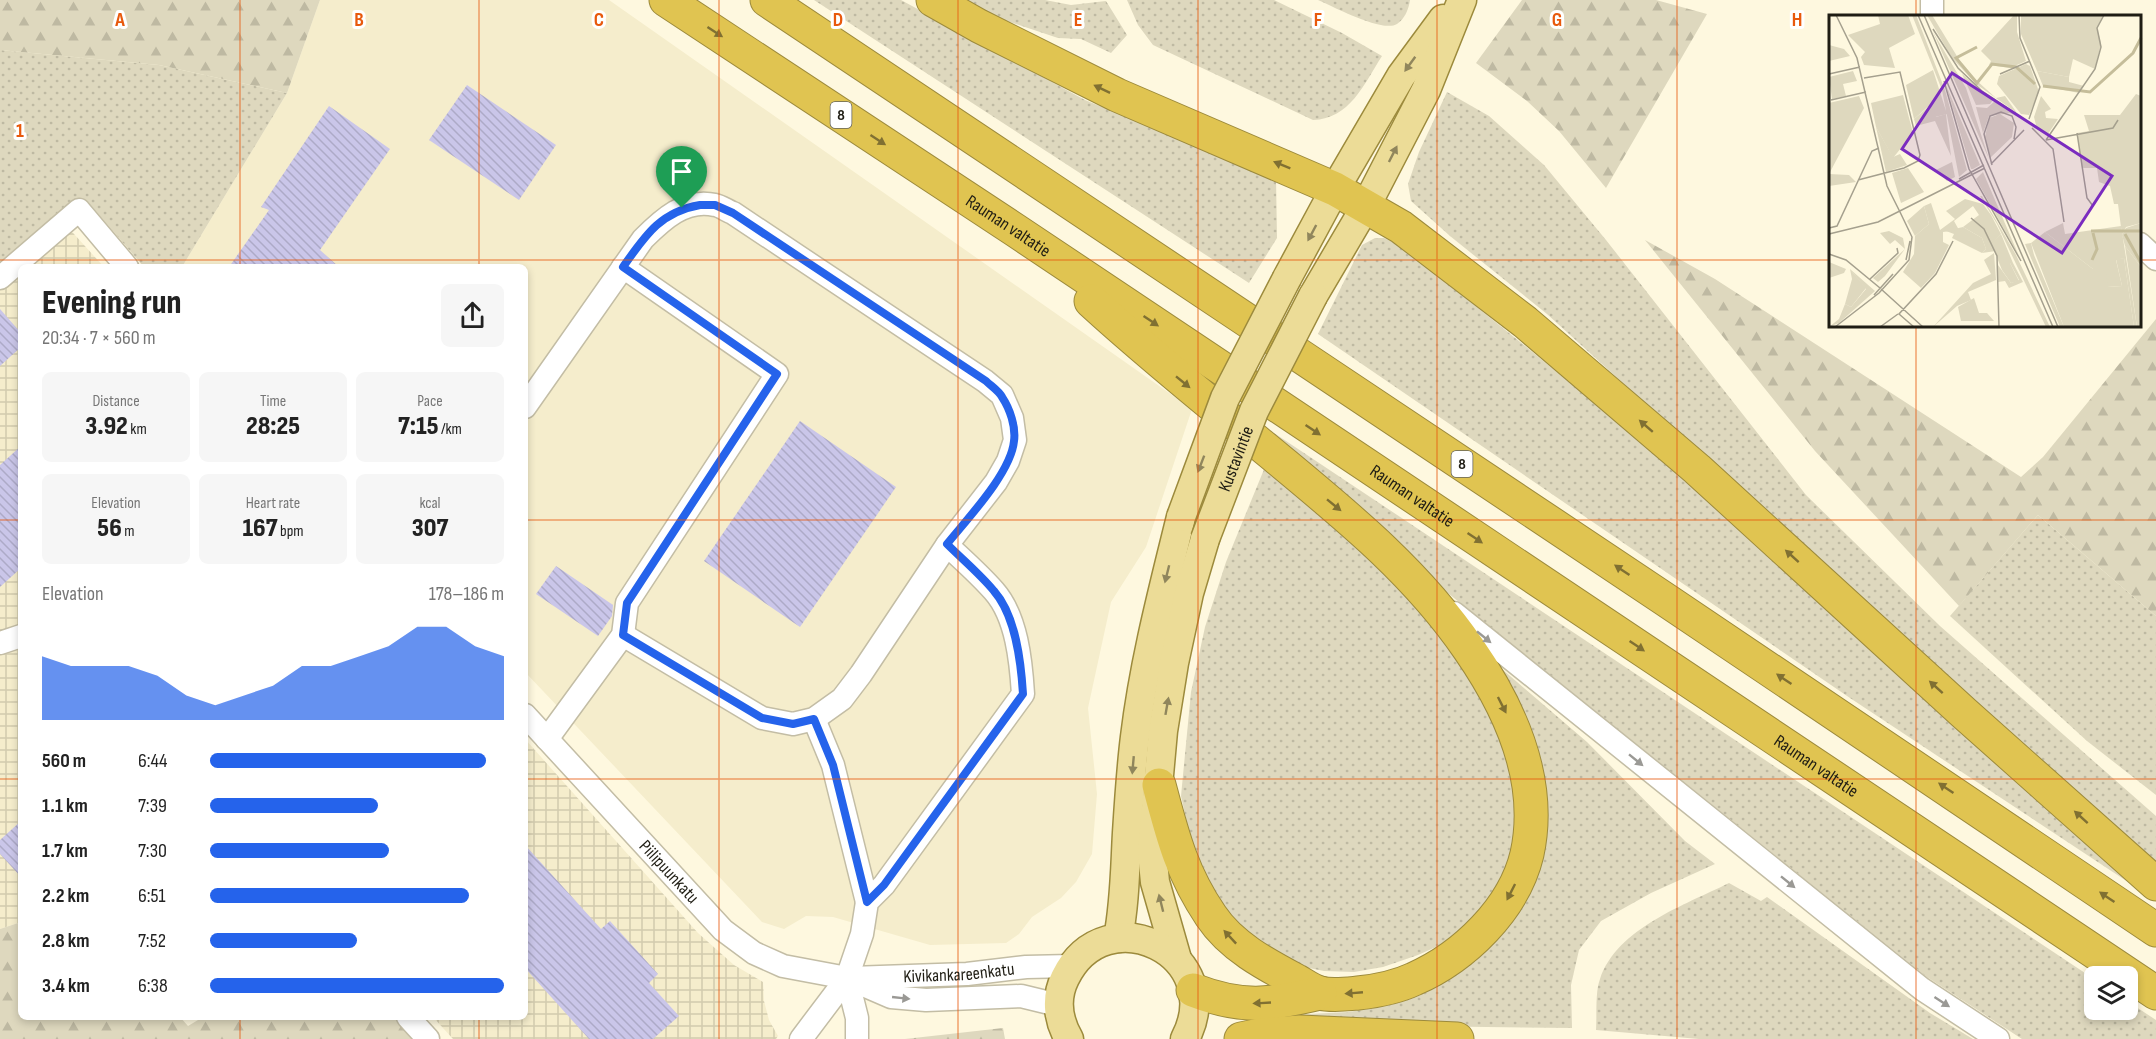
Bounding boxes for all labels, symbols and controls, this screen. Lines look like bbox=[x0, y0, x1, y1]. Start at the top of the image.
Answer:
text: A bbox=[114, 8, 125, 32]
text: B bbox=[354, 8, 364, 32]
text: C bbox=[594, 8, 604, 32]
text: D bbox=[833, 8, 843, 32]
text: E bbox=[1074, 8, 1082, 32]
text: F bbox=[1314, 8, 1322, 32]
text: G bbox=[1552, 8, 1562, 32]
text: H bbox=[1792, 8, 1802, 32]
inset map bbox=[1829, 15, 2141, 327]
one-way arrow bbox=[707, 26, 723, 37]
one-way arrow bbox=[1404, 57, 1416, 72]
one-way arrow bbox=[1094, 84, 1111, 93]
road number: 8 bbox=[830, 102, 852, 128]
text: 1 bbox=[16, 119, 24, 143]
one-way arrow bbox=[869, 134, 886, 145]
one-way arrow bbox=[1388, 145, 1398, 162]
pin bbox=[656, 146, 707, 208]
icon: arrive bbox=[665, 155, 698, 188]
one-way arrow bbox=[1273, 160, 1291, 169]
street label: Rauman valtatie bbox=[962, 190, 1055, 261]
one-way arrow bbox=[1307, 225, 1317, 242]
text: Evening run bbox=[42, 283, 182, 323]
button: share bbox=[441, 284, 504, 347]
one-way arrow bbox=[1143, 315, 1159, 326]
text: 20:34 · 7 × 560 m bbox=[42, 326, 156, 350]
one-way arrow bbox=[1175, 375, 1190, 388]
text: Distance bbox=[92, 392, 140, 411]
text: Time bbox=[260, 392, 286, 411]
text: Pace bbox=[417, 392, 443, 411]
text: 3.92 bbox=[85, 411, 128, 442]
text: 28:25 bbox=[246, 411, 300, 442]
text: 7:15 bbox=[398, 411, 439, 442]
one-way arrow bbox=[1638, 419, 1654, 432]
text: km bbox=[128, 420, 147, 439]
text: /km bbox=[439, 420, 462, 439]
street label: Kustavintie bbox=[1214, 423, 1258, 494]
one-way arrow bbox=[1305, 424, 1321, 435]
road number: 8 bbox=[1452, 451, 1472, 477]
one-way arrow bbox=[1195, 455, 1205, 473]
street label: Rauman valtatie bbox=[1366, 460, 1459, 531]
text: Elevation bbox=[91, 494, 141, 513]
text: Heart rate bbox=[246, 494, 300, 513]
text: kcal bbox=[419, 494, 441, 513]
one-way arrow bbox=[1327, 499, 1342, 511]
text: 56 bbox=[97, 513, 122, 544]
text: 167 bbox=[242, 513, 277, 544]
text: 307 bbox=[412, 513, 448, 544]
text: m bbox=[122, 522, 135, 541]
text: bpm bbox=[277, 522, 304, 541]
one-way arrow bbox=[1467, 532, 1483, 544]
one-way arrow bbox=[1785, 549, 1799, 563]
one-way arrow bbox=[1161, 565, 1171, 583]
one-way arrow bbox=[1614, 565, 1630, 576]
text: Elevation bbox=[42, 582, 104, 606]
text: 178–186 m bbox=[429, 582, 504, 606]
one-way arrow bbox=[1476, 631, 1492, 644]
one-way arrow bbox=[1629, 641, 1646, 652]
one-way arrow bbox=[1776, 674, 1792, 685]
one-way arrow bbox=[1928, 680, 1943, 694]
one-way arrow bbox=[1163, 696, 1172, 715]
one-way arrow bbox=[1497, 697, 1506, 714]
street label: Rauman valtatie bbox=[1770, 730, 1863, 802]
text: 560 m bbox=[42, 749, 86, 773]
text: 6:44 bbox=[138, 749, 167, 773]
one-way arrow bbox=[1628, 753, 1644, 766]
one-way arrow bbox=[1128, 756, 1137, 775]
one-way arrow bbox=[1938, 782, 1954, 794]
text: 1.1 km bbox=[42, 794, 88, 818]
text: 7:39 bbox=[138, 794, 167, 818]
one-way arrow bbox=[2074, 811, 2089, 824]
street label: Piilipuunkatu bbox=[635, 836, 704, 908]
text: 1.7 km bbox=[42, 839, 88, 863]
text: 7:30 bbox=[138, 839, 167, 863]
one-way arrow bbox=[1780, 875, 1796, 888]
one-way arrow bbox=[1507, 883, 1517, 901]
text: 2.2 km bbox=[42, 884, 89, 908]
text: 6:51 bbox=[138, 884, 166, 908]
one-way arrow bbox=[2100, 891, 2116, 903]
one-way arrow bbox=[1155, 893, 1165, 912]
text: 2.8 km bbox=[42, 929, 90, 953]
text: 7:52 bbox=[138, 929, 166, 953]
one-way arrow bbox=[1223, 930, 1237, 944]
street label: Kivikankareenkatu bbox=[903, 958, 1015, 987]
map controls bbox=[2084, 966, 2138, 1020]
button: layers bbox=[2084, 966, 2138, 1020]
text: 3.4 km bbox=[42, 974, 90, 998]
text: 6:38 bbox=[138, 974, 168, 998]
one-way arrow bbox=[1344, 988, 1363, 998]
one-way arrow bbox=[892, 993, 911, 1003]
one-way arrow bbox=[1933, 996, 1949, 1008]
one-way arrow bbox=[1253, 998, 1272, 1008]

